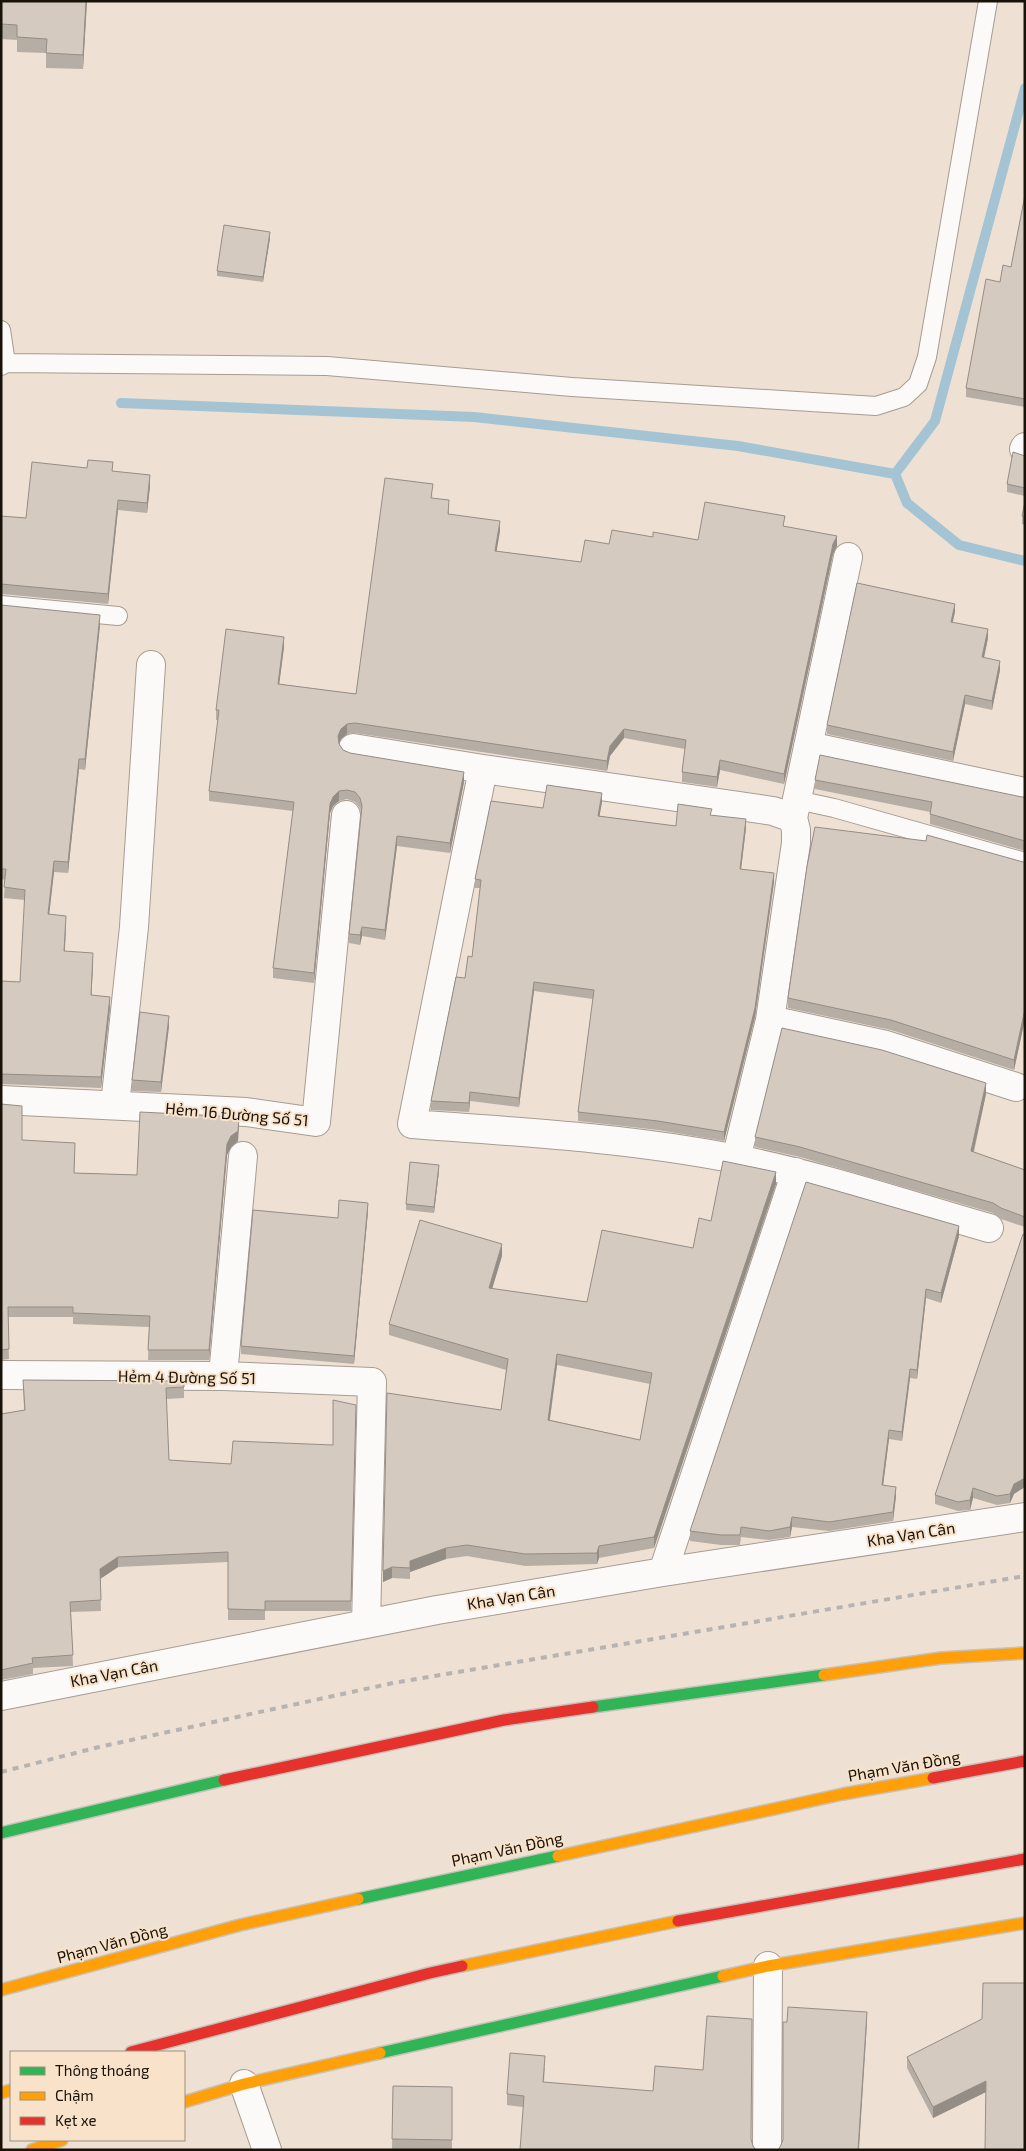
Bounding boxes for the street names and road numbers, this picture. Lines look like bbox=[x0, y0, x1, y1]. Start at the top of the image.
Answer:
street label: Hẻm 16 Đường Số 51 bbox=[165, 1098, 310, 1129]
street label: Hẻm 4 Đường Số 51 bbox=[118, 1366, 256, 1387]
street label: Kha Vạn Cân bbox=[866, 1517, 956, 1550]
street label: Kha Vạn Cân bbox=[466, 1580, 556, 1613]
street label: Kha Vạn Cân bbox=[68, 1655, 159, 1690]
street label: Phạm Văn Đồng bbox=[846, 1746, 962, 1785]
street label: Phạm Văn Đồng bbox=[449, 1827, 565, 1870]
street label: Phạm Văn Đồng bbox=[55, 1919, 169, 1966]

